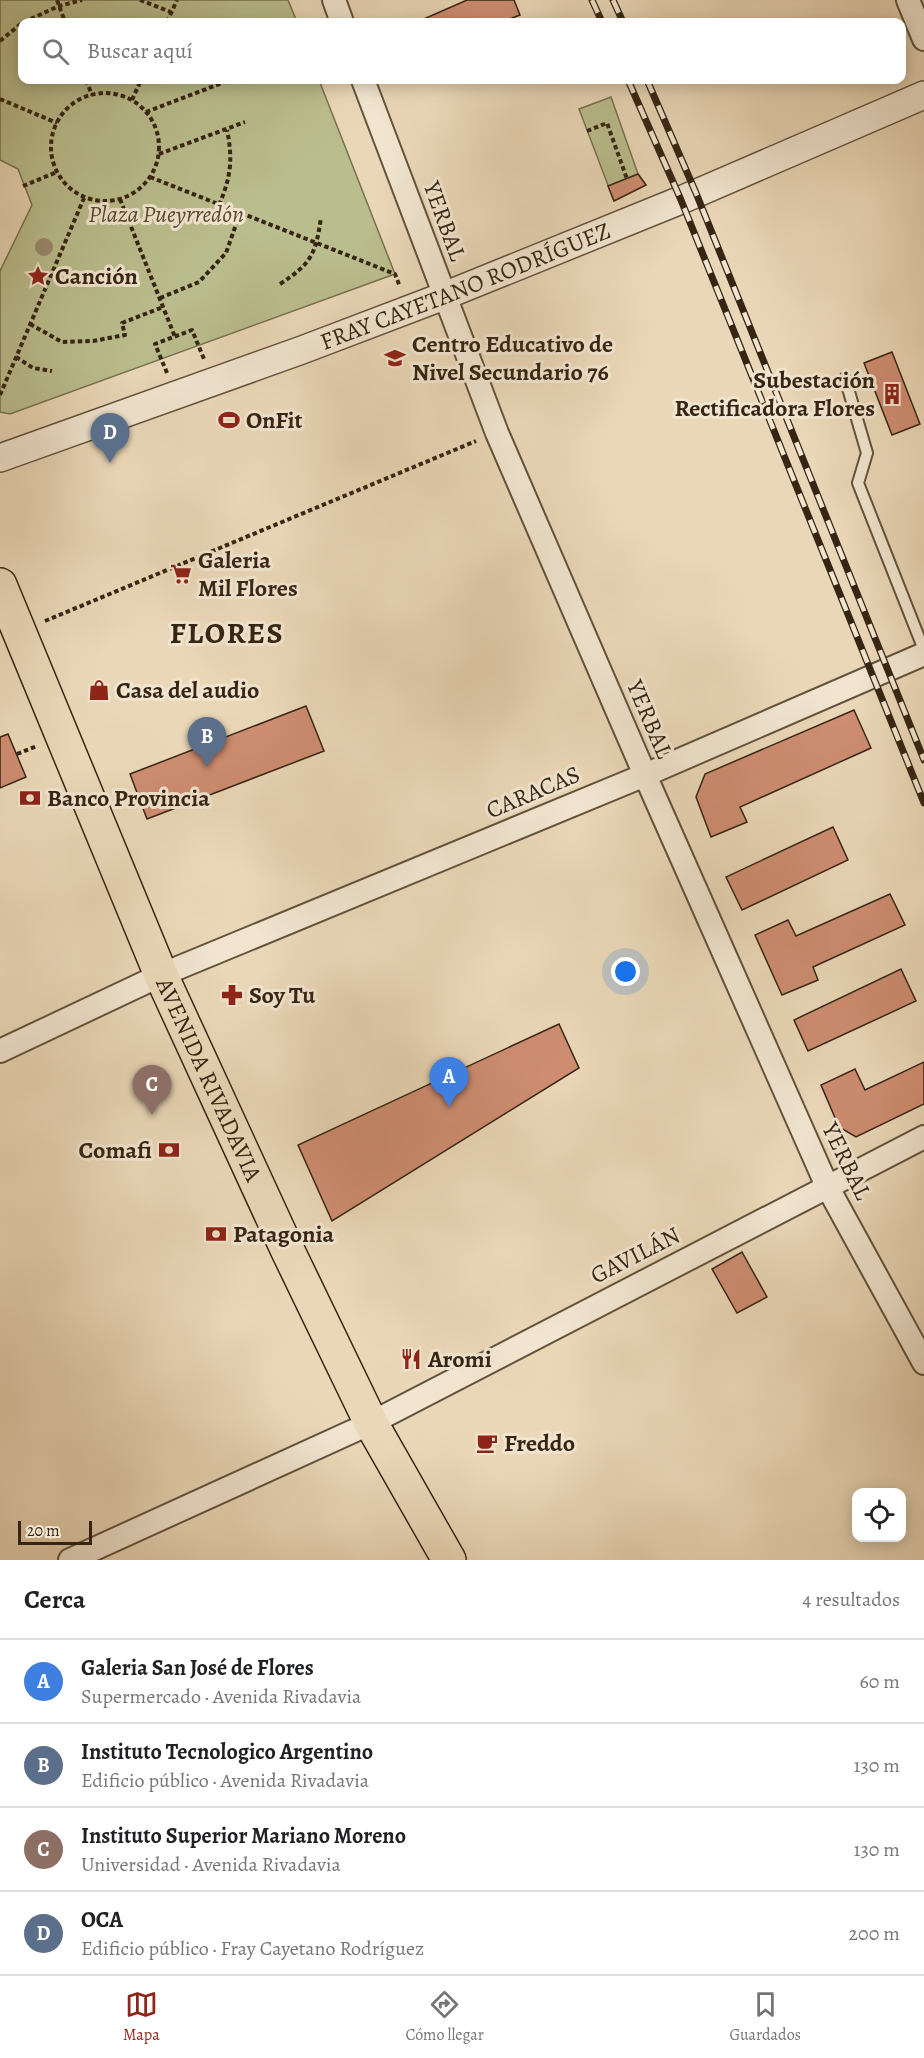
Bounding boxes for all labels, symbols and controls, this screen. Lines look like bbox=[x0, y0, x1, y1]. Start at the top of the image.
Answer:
search box bbox=[18, 18, 906, 84]
icon: search bbox=[39, 35, 72, 68]
text: Buscar aquí bbox=[87, 36, 193, 66]
street label: YERBAL bbox=[416, 176, 474, 266]
park label: Plaza Pueyrredón bbox=[88, 198, 244, 230]
street label: FRAY CAYETANO RODRÍGUEZ bbox=[315, 214, 615, 358]
place label: Canción bbox=[55, 260, 138, 292]
place icon: Canción bbox=[26, 264, 50, 288]
place label: Centro Educativo de Nivel Secundario 76 bbox=[412, 328, 613, 388]
school or university icon: Centro Educativo de Nivel Secundario 76 bbox=[383, 346, 407, 370]
place label: Subestación Rectificadora Flores bbox=[675, 364, 875, 424]
building icon: Subestación Rectificadora Flores bbox=[880, 382, 904, 406]
place label: OnFit bbox=[246, 404, 302, 436]
sports icon: OnFit bbox=[217, 408, 241, 432]
pin: D bbox=[90, 414, 130, 463]
place label: Galeria Mil Flores bbox=[198, 544, 298, 604]
supermarket icon: Galeria Mil Flores bbox=[169, 562, 193, 586]
district label: FLORES bbox=[170, 613, 284, 653]
place label: Casa del audio bbox=[116, 674, 259, 706]
street label: YERBAL bbox=[619, 674, 681, 764]
shop icon: Casa del audio bbox=[87, 678, 111, 702]
pin: B bbox=[188, 718, 226, 767]
street label: CARACAS bbox=[481, 758, 585, 826]
place label: Banco Provincia bbox=[47, 782, 210, 814]
bank icon: Banco Provincia bbox=[18, 786, 42, 810]
your location bbox=[611, 957, 640, 986]
street label: AVENIDA RIVADAVIA bbox=[148, 972, 270, 1188]
place label: Soy Tu bbox=[249, 979, 316, 1011]
pharmacy icon: Soy Tu bbox=[220, 983, 244, 1007]
pin: A bbox=[430, 1058, 468, 1107]
pin: C bbox=[132, 1066, 172, 1115]
street label: YERBAL bbox=[814, 1116, 880, 1206]
place label: Comafi bbox=[79, 1134, 152, 1166]
bank icon: Comafi bbox=[157, 1138, 181, 1162]
place label: Patagonia bbox=[233, 1218, 335, 1250]
street label: GAVILÁN bbox=[585, 1219, 685, 1291]
bank icon: Patagonia bbox=[204, 1222, 228, 1246]
place label: Aromi bbox=[427, 1343, 492, 1375]
restaurant icon: Aromi bbox=[399, 1347, 423, 1371]
place label: Freddo bbox=[504, 1427, 575, 1459]
cafe icon: Freddo bbox=[475, 1431, 499, 1455]
map controls bbox=[852, 1488, 906, 1542]
button: locate bbox=[852, 1488, 906, 1542]
scale bar bbox=[18, 1518, 92, 1546]
text: 20 m bbox=[27, 1520, 60, 1542]
text: Cerca bbox=[24, 1582, 86, 1617]
text: 4 resultados bbox=[802, 1586, 900, 1613]
text: Galeria San José de Flores bbox=[81, 1653, 314, 1683]
text: A bbox=[37, 1668, 50, 1695]
text: 60 m bbox=[860, 1668, 900, 1695]
text: Supermercado · Avenida Rivadavia bbox=[81, 1683, 361, 1710]
text: Instituto Tecnologico Argentino bbox=[81, 1737, 373, 1767]
text: B bbox=[37, 1752, 50, 1779]
text: 130 m bbox=[854, 1752, 900, 1779]
text: Edificio público · Avenida Rivadavia bbox=[81, 1767, 369, 1794]
text: Instituto Superior Mariano Moreno bbox=[81, 1821, 406, 1851]
text: C bbox=[37, 1836, 50, 1863]
text: 130 m bbox=[854, 1836, 900, 1863]
text: Universidad · Avenida Rivadavia bbox=[81, 1851, 341, 1878]
text: OCA bbox=[81, 1905, 123, 1935]
text: D bbox=[37, 1920, 50, 1947]
text: 200 m bbox=[849, 1920, 900, 1947]
text: Edificio público · Fray Cayetano Rodríguez bbox=[81, 1935, 424, 1962]
tab: Mapa bbox=[123, 1988, 160, 2046]
tab: Cómo llegar bbox=[405, 1988, 484, 2046]
tab: Guardados bbox=[730, 1988, 801, 2046]

